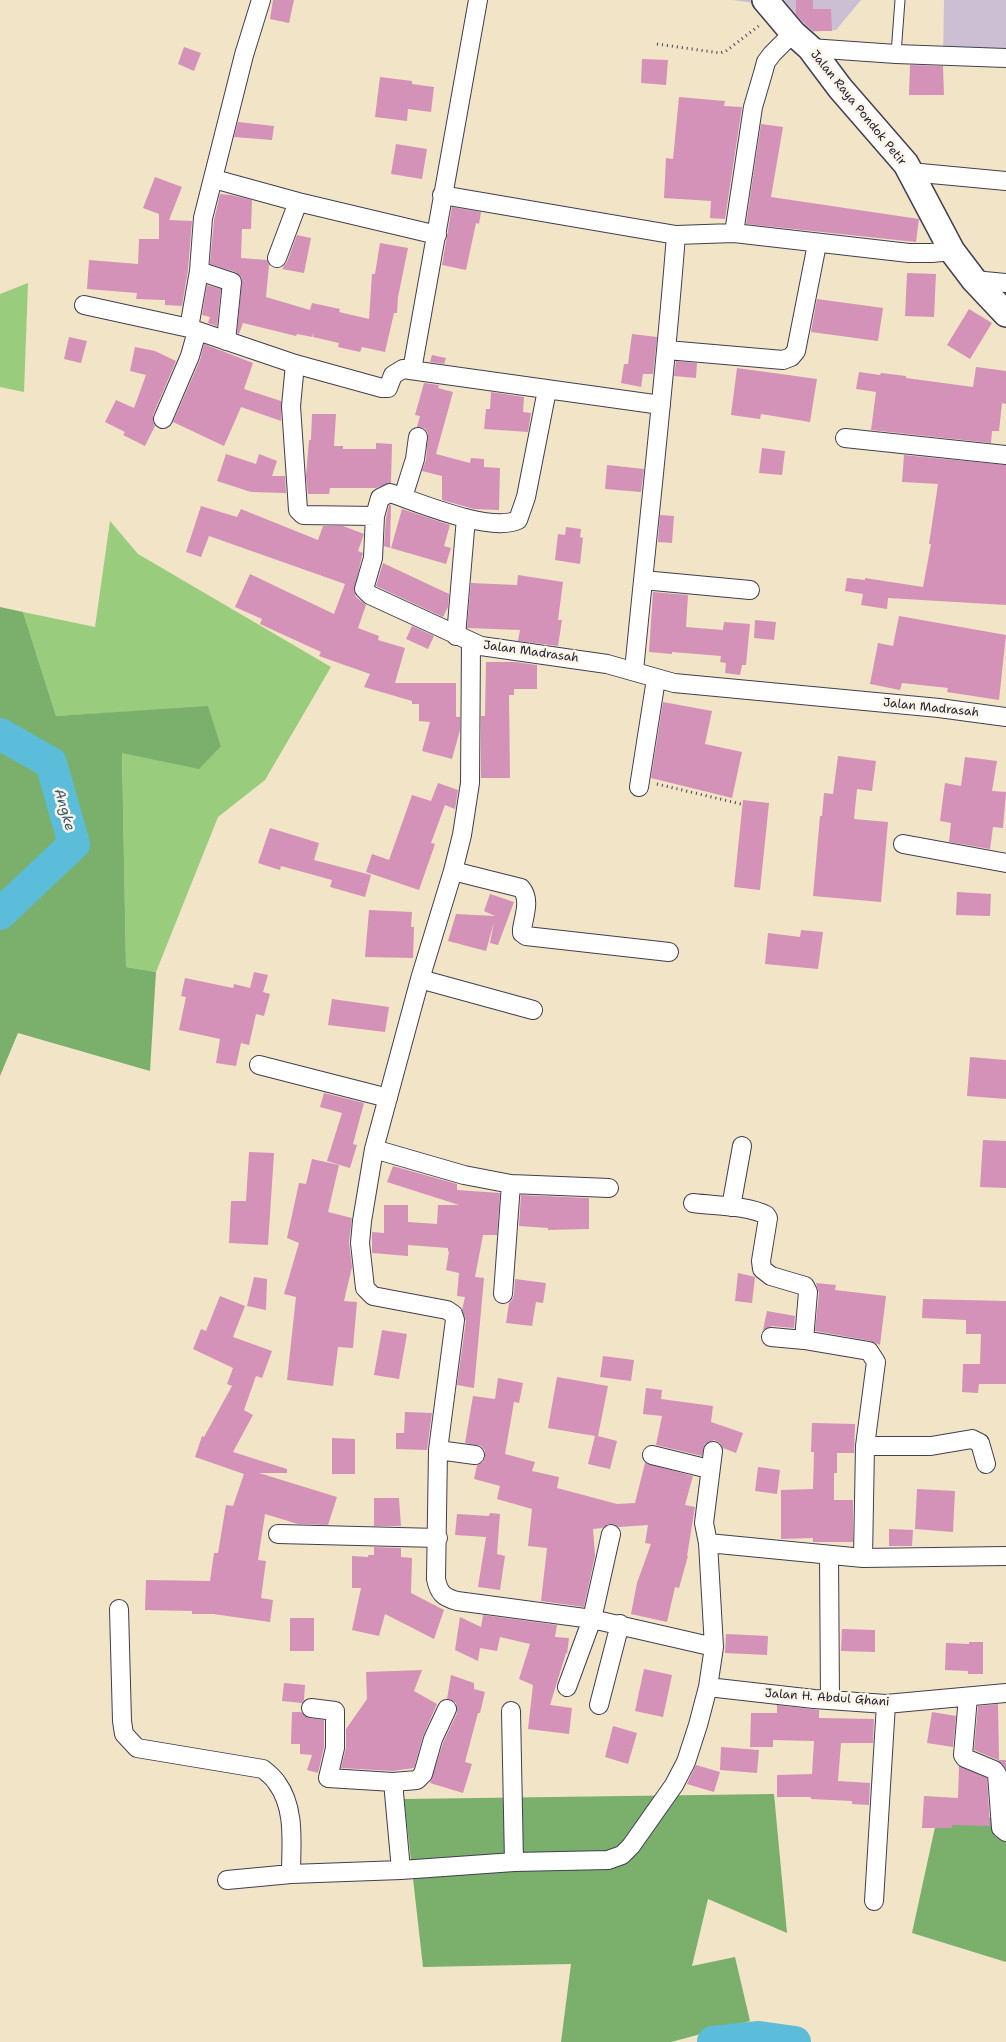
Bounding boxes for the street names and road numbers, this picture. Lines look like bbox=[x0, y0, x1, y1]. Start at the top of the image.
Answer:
street label: Jalan Raya Pondok Petir bbox=[807, 47, 909, 169]
street label: Jalan Madrasah bbox=[482, 638, 580, 666]
street label: Jalan Madrasah bbox=[882, 696, 980, 720]
street label: Jalan H. Abdul Ghani bbox=[764, 1686, 890, 1710]

